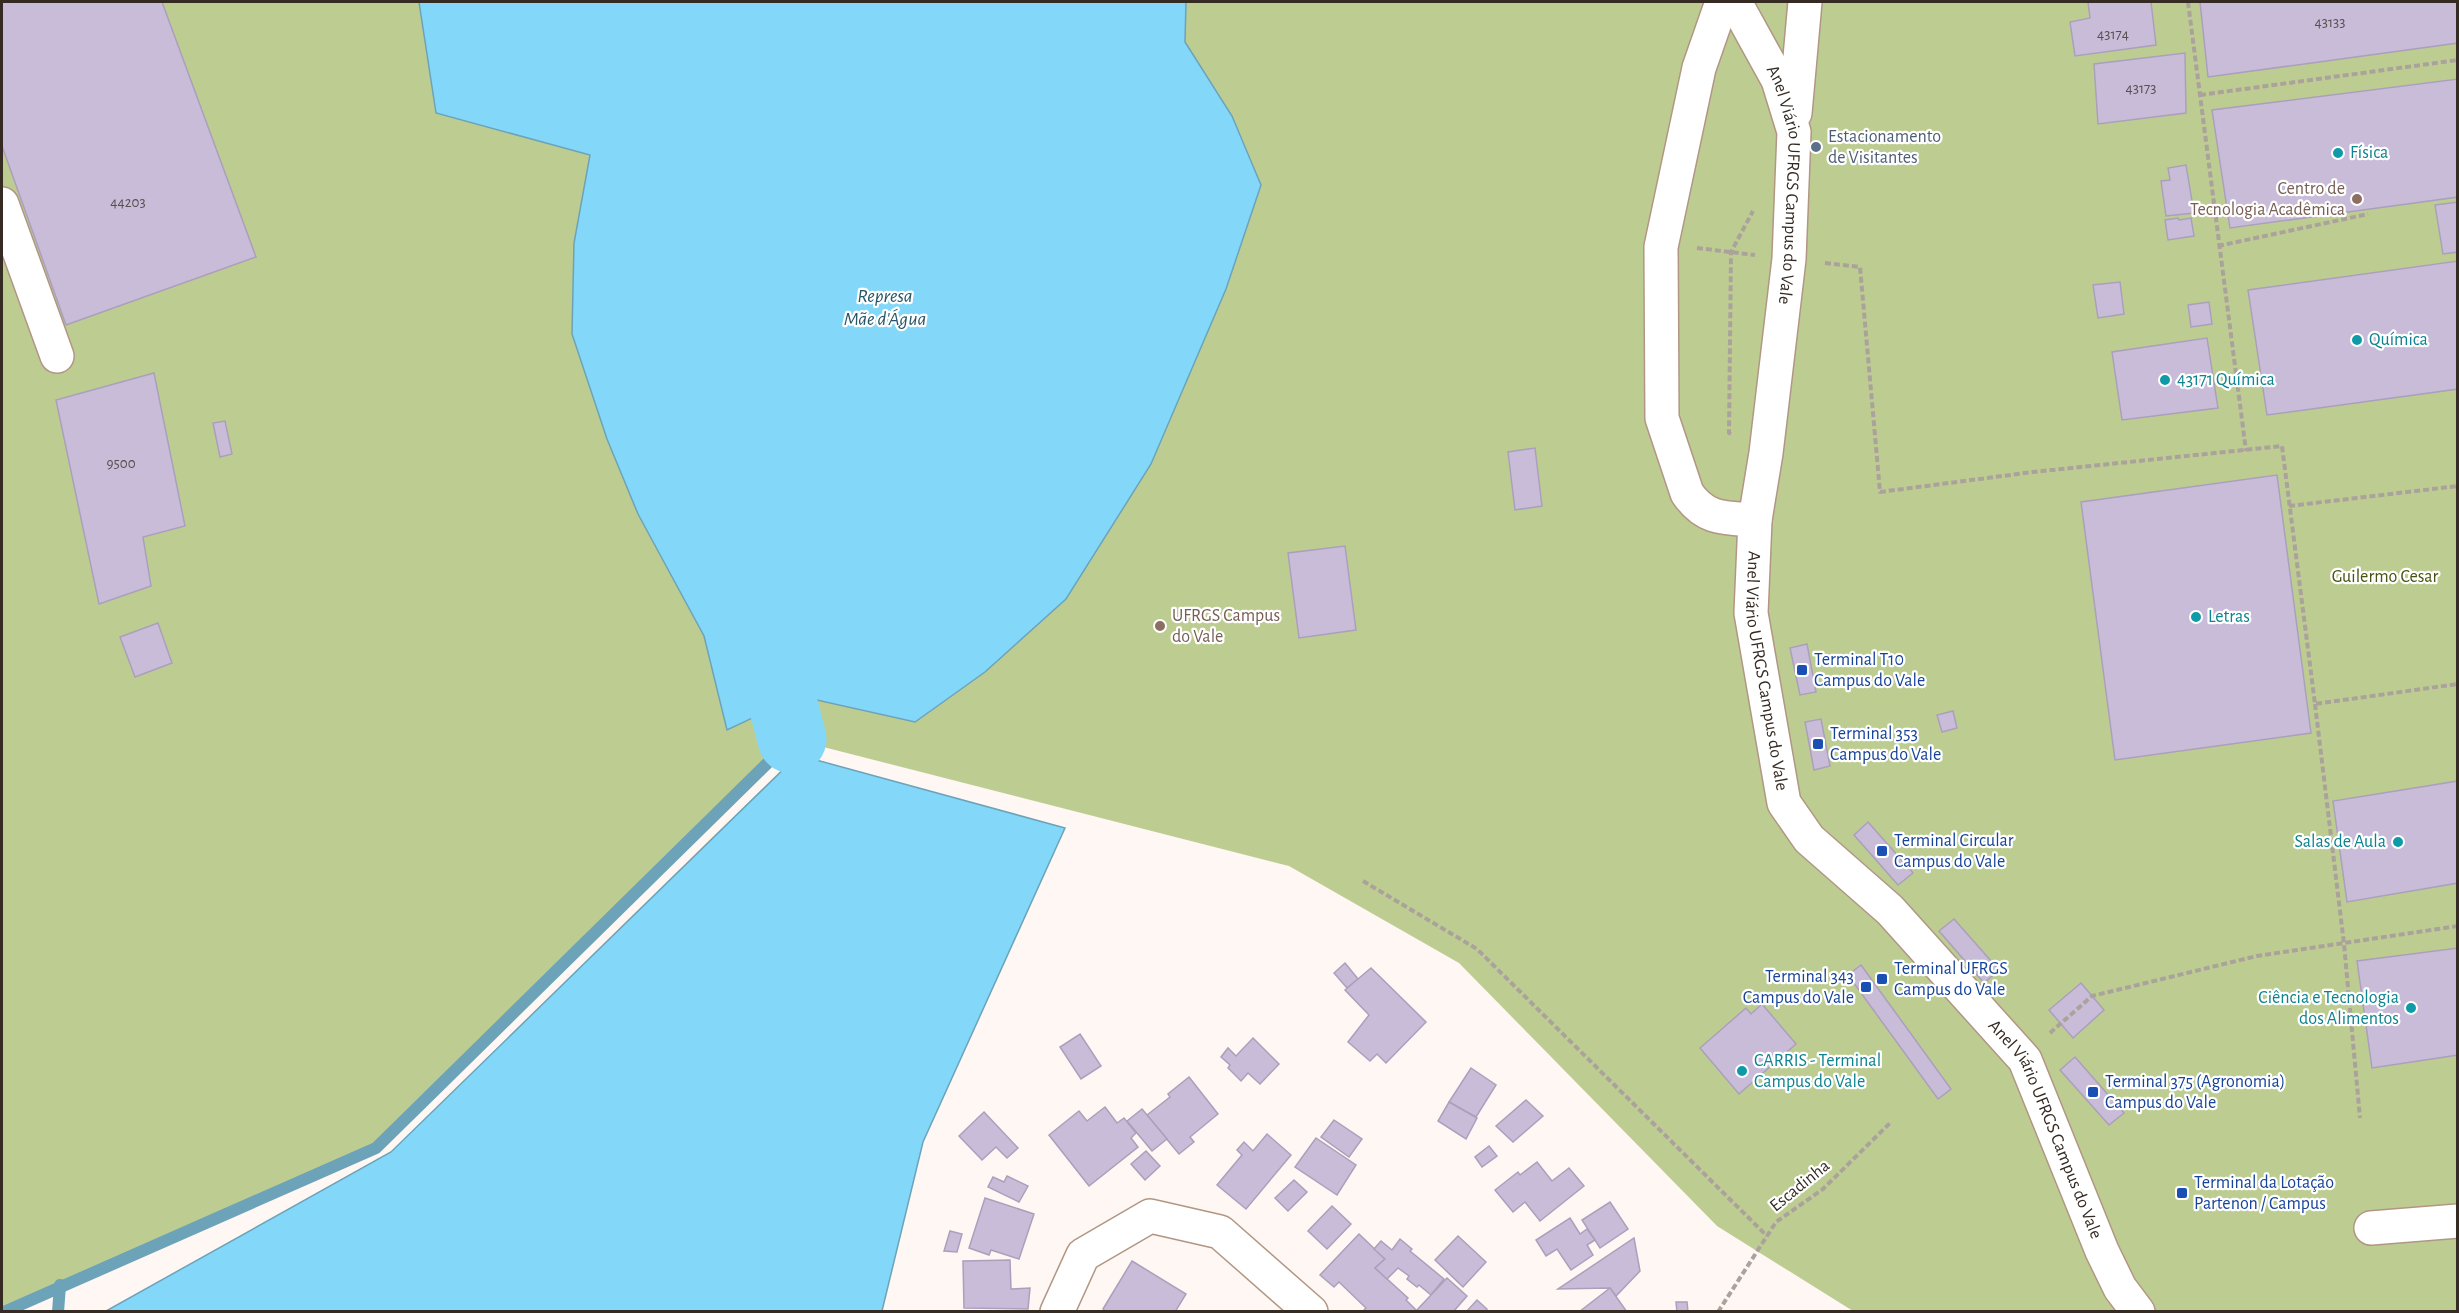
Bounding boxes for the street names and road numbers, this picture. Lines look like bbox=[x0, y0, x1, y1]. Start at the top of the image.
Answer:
street label: Anel Viário UFRGS Campus do Vale bbox=[1763, 62, 1803, 305]
street label: Anel Viário UFRGS Campus do Vale bbox=[1742, 550, 1791, 792]
street label: Anel Viário UFRGS Campus do Vale bbox=[1985, 1017, 2105, 1242]
street label: Escadinha bbox=[1767, 1157, 1833, 1215]

